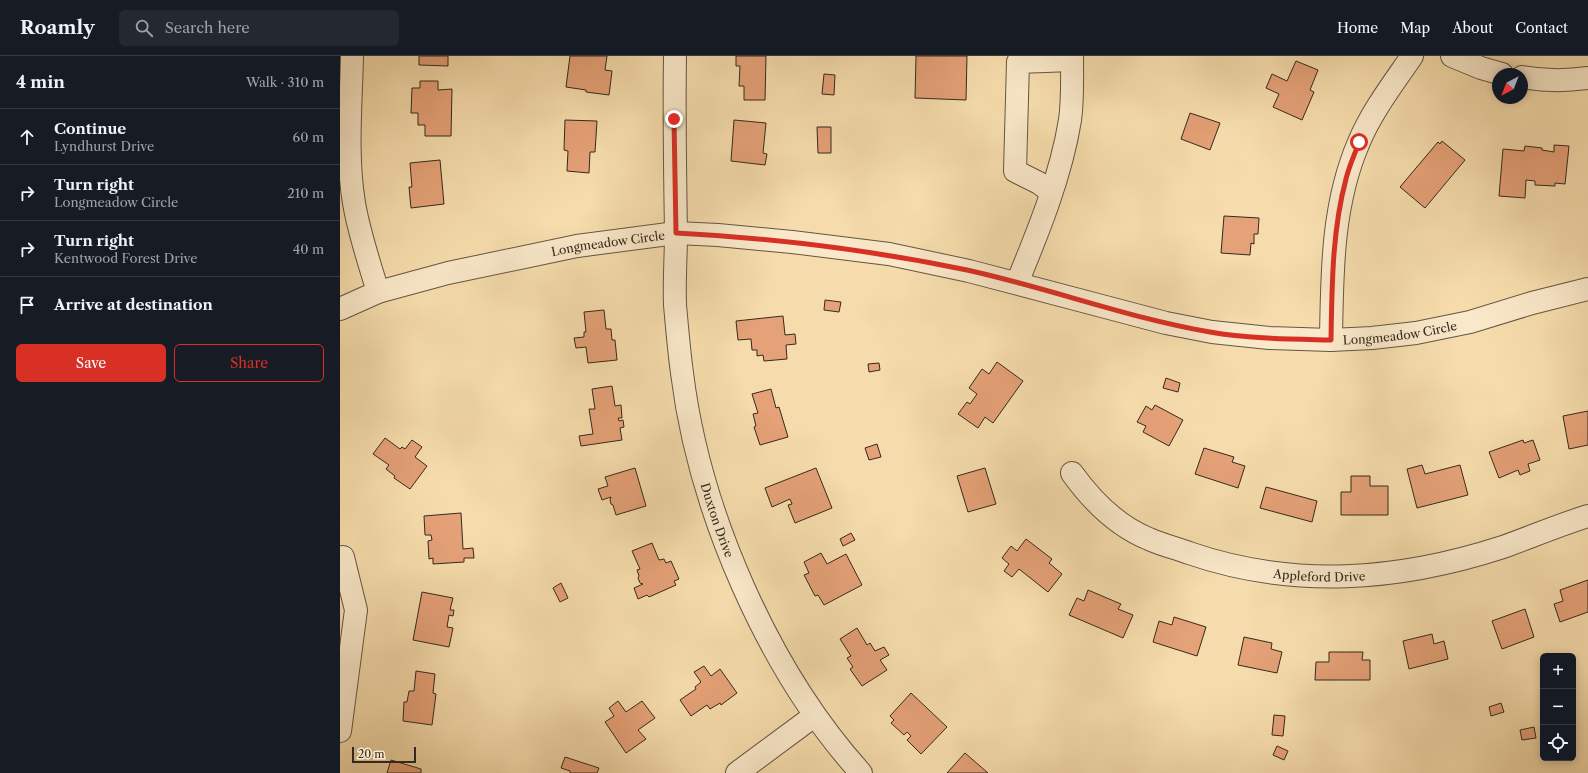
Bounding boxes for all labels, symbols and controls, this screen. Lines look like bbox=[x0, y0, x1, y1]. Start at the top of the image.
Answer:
search box bbox=[119, 10, 399, 46]
text: Roamly bbox=[20, 16, 95, 39]
icon: search bbox=[133, 17, 155, 39]
text: Search here bbox=[165, 18, 250, 37]
text: Home bbox=[1337, 19, 1378, 37]
text: Map bbox=[1400, 19, 1430, 37]
text: About bbox=[1452, 19, 1493, 37]
text: Contact bbox=[1515, 19, 1568, 37]
north arrow bbox=[1492, 68, 1528, 104]
text: 4 min bbox=[16, 72, 65, 92]
text: Walk · 310 m bbox=[246, 74, 324, 90]
route end bbox=[665, 110, 683, 128]
text: Continue bbox=[54, 119, 126, 138]
icon: ahead bbox=[16, 126, 38, 148]
text: 60 m bbox=[293, 129, 324, 145]
route start bbox=[1350, 133, 1368, 151]
text: Lyndhurst Drive bbox=[54, 138, 154, 154]
text: Turn right bbox=[54, 175, 134, 194]
icon: right bbox=[16, 182, 38, 204]
text: 210 m bbox=[287, 185, 324, 201]
text: Longmeadow Circle bbox=[54, 194, 178, 210]
street label: Longmeadow Circle bbox=[550, 227, 666, 259]
text: Turn right bbox=[54, 231, 134, 250]
icon: right bbox=[16, 238, 38, 260]
text: 40 m bbox=[293, 241, 324, 257]
text: Kentwood Forest Drive bbox=[54, 250, 197, 266]
icon: arrive bbox=[16, 294, 38, 316]
text: Arrive at destination bbox=[54, 295, 213, 314]
street label: Longmeadow Circle bbox=[1342, 317, 1458, 347]
button: Save bbox=[16, 344, 166, 382]
button: Share bbox=[174, 344, 324, 382]
street label: Duxton Drive bbox=[698, 481, 738, 560]
street label: Appleford Drive bbox=[1271, 565, 1366, 584]
map controls bbox=[1540, 653, 1576, 761]
button: + bbox=[1540, 653, 1576, 689]
button: − bbox=[1540, 689, 1576, 725]
button: locate bbox=[1540, 725, 1576, 761]
scale bar bbox=[352, 745, 416, 764]
text: 20 m bbox=[358, 747, 384, 761]

